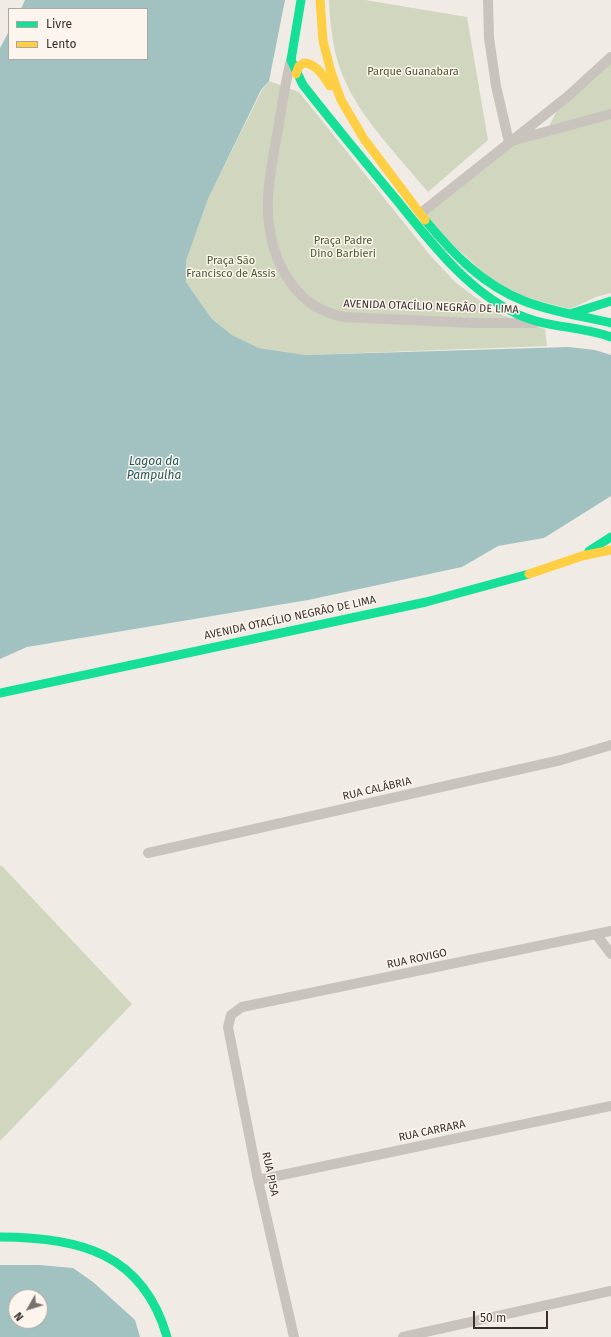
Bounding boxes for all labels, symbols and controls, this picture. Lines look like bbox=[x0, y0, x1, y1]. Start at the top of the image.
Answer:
legend bbox=[8, 8, 148, 60]
text: Livre bbox=[46, 17, 72, 31]
text: Lento bbox=[46, 37, 76, 51]
park label: Parque Guanabara bbox=[367, 65, 459, 79]
park label: Praça Padre Dino Barbieri bbox=[310, 234, 376, 260]
park label: Praça São Francisco de Assis bbox=[186, 254, 276, 280]
street label: AVENIDA OTACÍLIO NEGRÃO DE LIMA bbox=[343, 297, 519, 317]
water label: Lagoa da Pampulha bbox=[127, 455, 181, 483]
street label: AVENIDA OTACÍLIO NEGRÃO DE LIMA bbox=[203, 593, 377, 643]
street label: RUA CALÁBRIA bbox=[341, 775, 413, 803]
street label: RUA ROVIGO bbox=[386, 946, 448, 972]
street label: RUA CARRARA bbox=[397, 1117, 467, 1145]
street label: RUA PISA bbox=[259, 1151, 281, 1197]
north arrow bbox=[8, 1289, 48, 1329]
scale bar bbox=[475, 1303, 550, 1329]
text: N bbox=[12, 1309, 26, 1323]
text: 50 m bbox=[480, 1311, 506, 1325]

